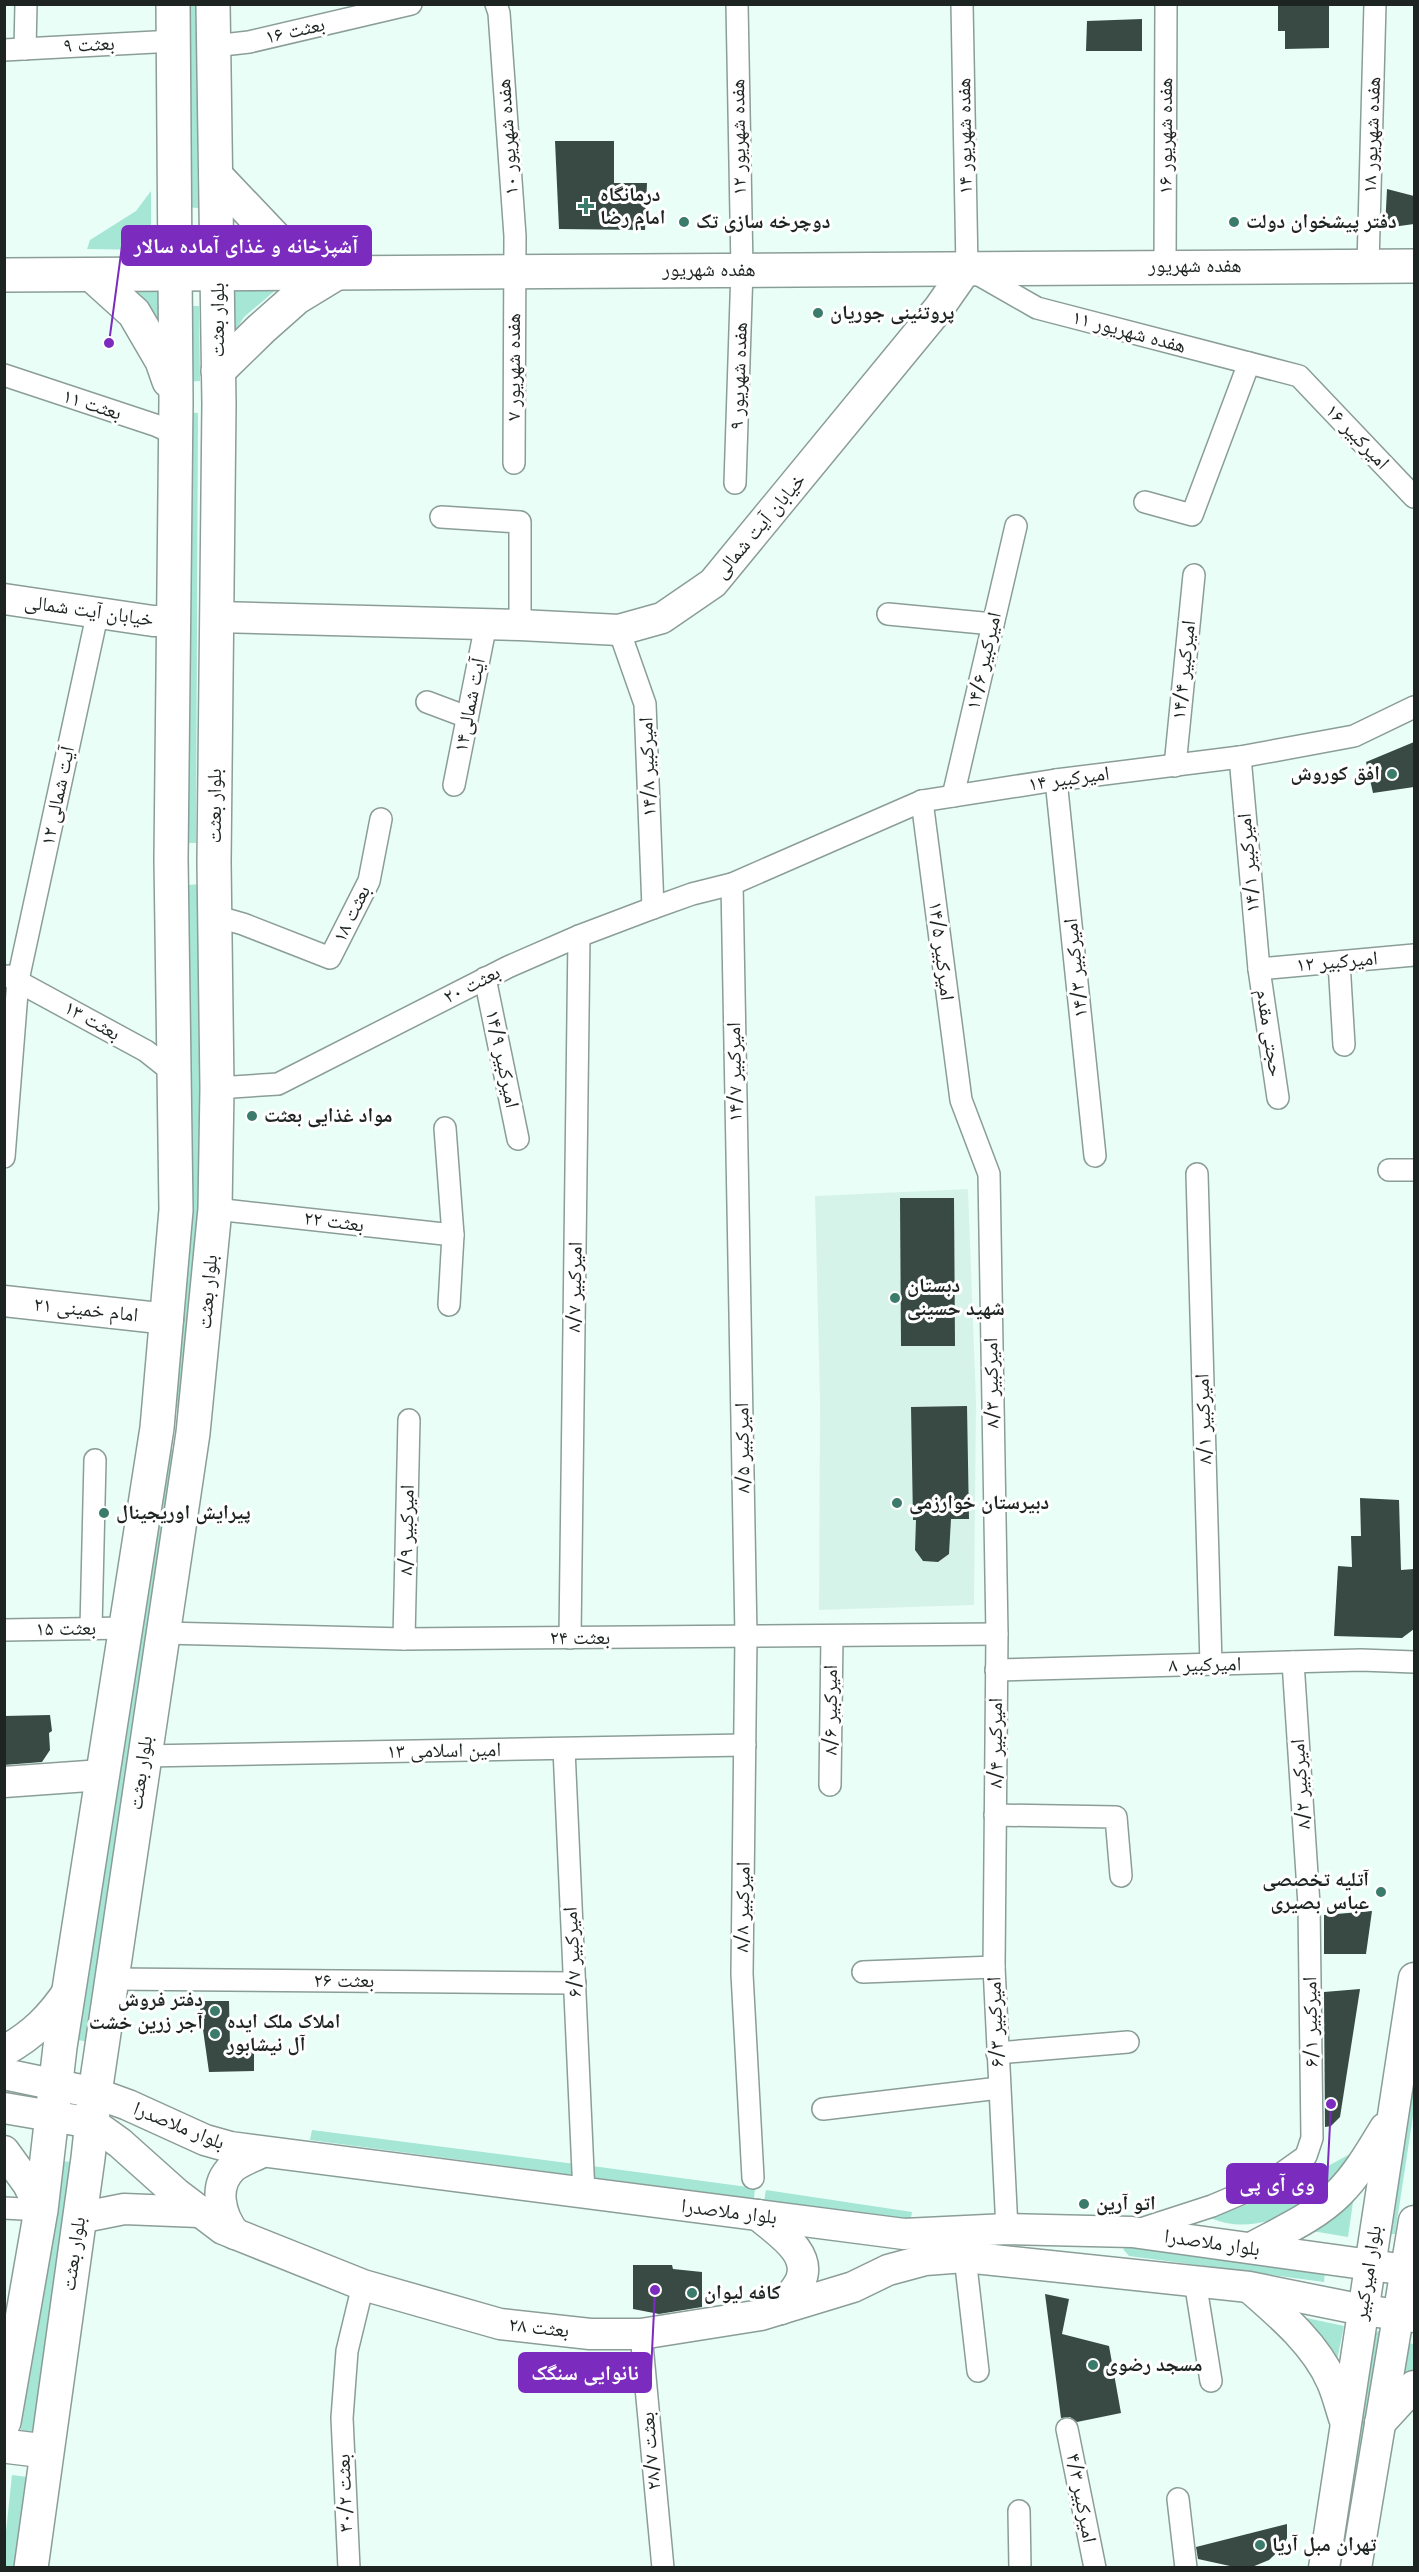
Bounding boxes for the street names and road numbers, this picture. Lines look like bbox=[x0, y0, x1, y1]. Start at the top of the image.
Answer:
street label: بعثت ۱۶ bbox=[263, 13, 327, 49]
street label: ۹ بعثت bbox=[63, 32, 115, 58]
street label: هفده شهریور ۱۸ bbox=[1358, 76, 1386, 194]
street label: هفده شهریور ۱۴ bbox=[952, 77, 978, 195]
street label: هفده شهریور ۱۰ bbox=[492, 78, 524, 196]
street label: هفده شهریور ۱۲ bbox=[726, 78, 752, 196]
street label: هفده شهریور ۱۶ bbox=[1154, 78, 1178, 194]
street label: هفده شهریور bbox=[1147, 254, 1242, 278]
street label: هفده شهریور bbox=[661, 258, 756, 282]
street label: بلوار بعثت bbox=[206, 283, 230, 357]
street label: هفده شهریور ۱۱ bbox=[1070, 305, 1188, 359]
street label: هفده شهریور ۷ bbox=[502, 313, 526, 421]
street label: هفده شهریور ۹ bbox=[725, 322, 753, 430]
street label: بعثت ۱۱ bbox=[60, 384, 124, 426]
street label: امیرکبیر ۱۶ bbox=[1320, 399, 1394, 475]
street label: خیابان آیت شمالی bbox=[709, 468, 811, 584]
street label: خیابان آیت شمالی bbox=[23, 590, 155, 632]
street label: امیرکبیر ۱۴/۶ bbox=[961, 610, 1007, 712]
street label: امیرکبیر ۱۴/۴ bbox=[1167, 619, 1201, 721]
street label: آیت شمالی۱۴ bbox=[449, 655, 491, 754]
street label: امیرکبیر ۱۴/۸ bbox=[634, 717, 662, 817]
street label: آیت شمالی ۱۲ bbox=[36, 743, 80, 848]
street label: امیرکبیر ۱۴ bbox=[1027, 761, 1111, 797]
street label: بلوار بعثت bbox=[203, 769, 227, 843]
street label: امیرکبیر ۱۴/۱ bbox=[1233, 812, 1265, 914]
street label: بعثت ۱۸ bbox=[328, 882, 376, 946]
street label: امیرکبیر ۱۴/۵ bbox=[923, 900, 959, 1002]
street label: امیرکبیر ۱۴/۳ bbox=[1059, 917, 1093, 1019]
street label: امیرکبیر ۱۲ bbox=[1295, 946, 1379, 978]
street label: بعثت ۲۰ bbox=[440, 961, 504, 1009]
street label: حجتی مقدم bbox=[1249, 988, 1288, 1079]
street label: بعثت ۱۳ bbox=[60, 996, 124, 1046]
street label: امیرکبیر ۱۴/۹ bbox=[480, 1008, 524, 1110]
street label: امیرکبیر ۱۴/۷ bbox=[722, 1022, 748, 1122]
street label: بعثت ۲۲ bbox=[303, 1206, 365, 1238]
street label: امیرکبیر ۸/۷ bbox=[562, 1241, 588, 1333]
street label: بلوار بعثت bbox=[193, 1254, 223, 1330]
street label: امام خمینی ۲۱ bbox=[32, 1293, 139, 1328]
street label: امیرکبیر ۸/۳ bbox=[979, 1337, 1005, 1429]
street label: امیرکبیر ۸/۱ bbox=[1190, 1373, 1218, 1465]
street label: امیرکبیر ۸/۵ bbox=[730, 1402, 756, 1494]
street label: امیرکبیر ۸/۹ bbox=[394, 1484, 420, 1576]
street label: بعثت ۱۵ bbox=[36, 1616, 96, 1642]
street label: بعثت ۲۴ bbox=[550, 1626, 610, 1650]
street label: امیرکبیر ۸ bbox=[1168, 1652, 1242, 1678]
street label: امیرکبیر ۸/۶ bbox=[819, 1665, 843, 1755]
street label: امیرکبیر ۸/۴ bbox=[984, 1698, 1008, 1788]
street label: بلوار بعثت bbox=[124, 1734, 158, 1812]
street label: امین اسلامی ۱۳ bbox=[387, 1738, 501, 1764]
street label: امیرکبیر ۸/۲ bbox=[1286, 1738, 1316, 1830]
street label: امیرکبیر ۸/۸ bbox=[730, 1861, 756, 1953]
street label: امیرکبیر ۶/۷ bbox=[559, 1906, 587, 1998]
street label: بعثت ۲۶ bbox=[314, 1969, 374, 1993]
street label: امیرکبیر ۶/۳ bbox=[982, 1976, 1010, 2068]
street label: امیرکبیر ۶/۱ bbox=[1298, 1976, 1324, 2068]
street label: بلوار ملاصدرا bbox=[130, 2097, 228, 2155]
street label: بلوار ملاصدرا bbox=[680, 2194, 778, 2230]
street label: بلوار بعثت bbox=[57, 2215, 91, 2293]
street label: بلوار ملاصدرا bbox=[1163, 2224, 1261, 2262]
street label: بلوار امیرکبیر bbox=[1348, 2224, 1387, 2323]
street label: بعثت ۲۸ bbox=[508, 2313, 570, 2343]
street label: بعثت ۲۸/۷ bbox=[636, 2411, 666, 2491]
street label: امیرکبیر ۴/۳ bbox=[1061, 2451, 1101, 2545]
street label: بعثت ۳۰/۲ bbox=[332, 2453, 358, 2533]

